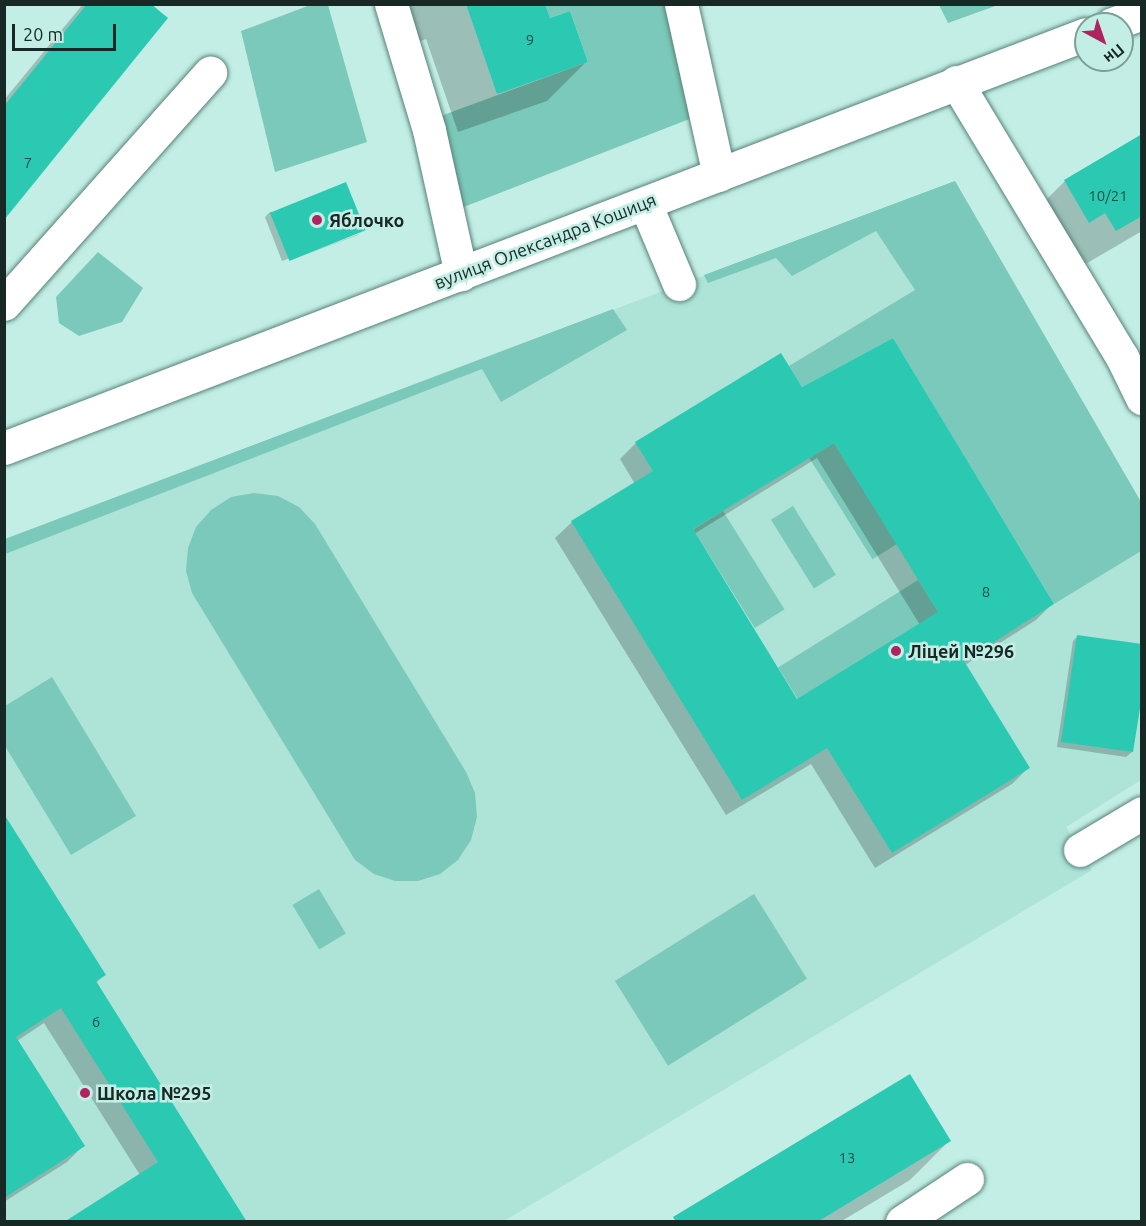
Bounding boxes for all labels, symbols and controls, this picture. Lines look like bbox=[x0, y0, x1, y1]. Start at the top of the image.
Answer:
scale bar bbox=[15, 12, 118, 50]
north arrow bbox=[1074, 12, 1134, 72]
text: 20 m bbox=[23, 24, 63, 44]
house number: 9 bbox=[526, 31, 534, 49]
text: Пн bbox=[1100, 41, 1128, 68]
house number: 7 bbox=[24, 154, 32, 172]
house number: 10/21 bbox=[1088, 187, 1128, 205]
street label: вулиця Олександра Кошиця bbox=[431, 189, 659, 293]
place label: Яблочко bbox=[329, 209, 404, 231]
marker: Яблочко bbox=[310, 213, 324, 227]
house number: 8 bbox=[982, 583, 990, 601]
place label: Ліцей №296 bbox=[908, 640, 1014, 662]
marker: Ліцей №296 bbox=[889, 644, 903, 658]
house number: 6 bbox=[92, 1013, 100, 1031]
place label: Школа №295 bbox=[97, 1082, 211, 1104]
marker: Школа №295 bbox=[78, 1086, 92, 1100]
house number: 13 bbox=[839, 1149, 855, 1167]

